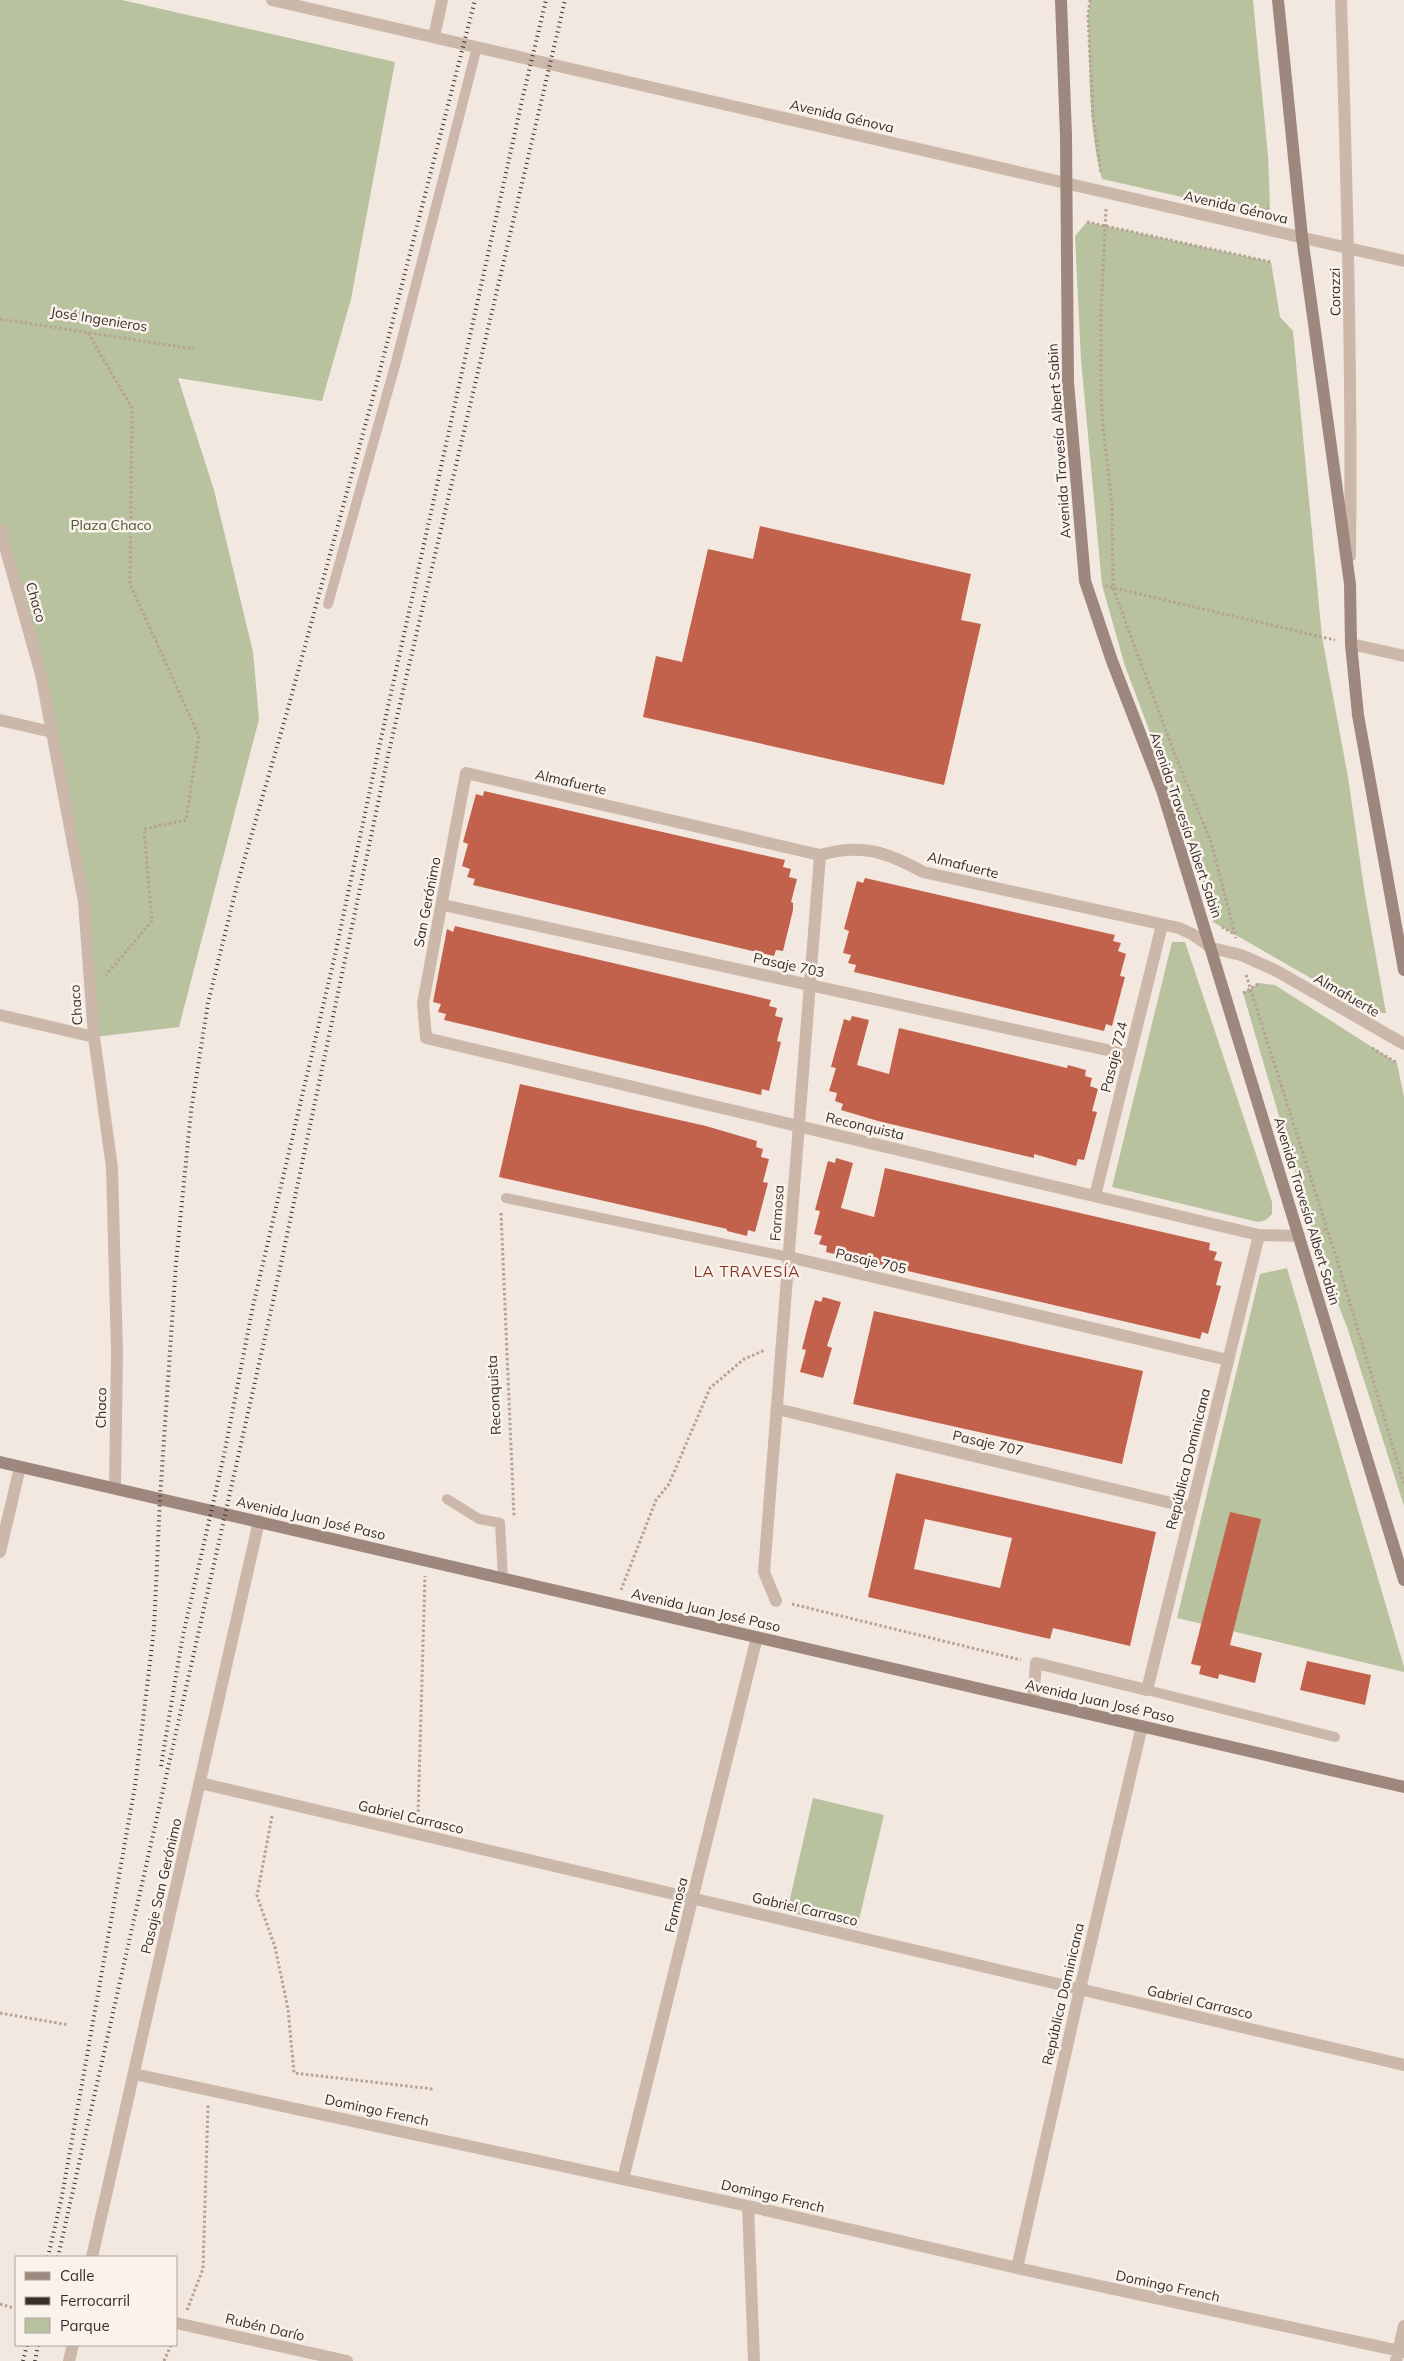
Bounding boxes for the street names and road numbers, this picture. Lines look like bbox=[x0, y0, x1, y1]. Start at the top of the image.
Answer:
street label: Avenida Génova bbox=[788, 95, 896, 137]
street label: Avenida Génova bbox=[1182, 186, 1290, 228]
street label: Corazzi bbox=[1326, 268, 1344, 316]
street label: José Ingenieros bbox=[49, 302, 149, 336]
street label: Avenida Travesía Albert Sabin bbox=[1043, 343, 1075, 539]
street label: Chaco bbox=[22, 580, 50, 624]
street label: Avenida Travesía Albert Sabin bbox=[1146, 730, 1226, 920]
street label: Almafuerte bbox=[534, 765, 608, 799]
street label: Almafuerte bbox=[926, 847, 1000, 883]
street label: San Gerónimo bbox=[409, 855, 445, 949]
street label: Pasaje 703 bbox=[752, 949, 826, 981]
street label: Almafuerte bbox=[1311, 969, 1383, 1021]
street label: Chaco bbox=[66, 984, 86, 1026]
street label: Pasaje 724 bbox=[1097, 1019, 1132, 1094]
street label: Reconquista bbox=[824, 1108, 906, 1144]
street label: Avenida Travesía Albert Sabin bbox=[1270, 1115, 1344, 1307]
street label: Formosa bbox=[766, 1184, 788, 1242]
street label: Pasaje 705 bbox=[834, 1244, 908, 1278]
street label: Reconquista bbox=[483, 1355, 505, 1435]
street label: República Dominicana bbox=[1162, 1386, 1214, 1532]
street label: Chaco bbox=[92, 1387, 110, 1429]
street label: Pasaje 707 bbox=[951, 1426, 1025, 1460]
street label: Avenida Juan José Paso bbox=[235, 1492, 387, 1544]
street label: Avenida Juan José Paso bbox=[630, 1584, 782, 1636]
street label: Avenida Juan José Paso bbox=[1024, 1675, 1176, 1727]
street label: Gabriel Carrasco bbox=[356, 1796, 466, 1838]
street label: Pasaje San Gerónimo bbox=[137, 1816, 185, 1956]
street label: Formosa bbox=[660, 1876, 692, 1934]
street label: Gabriel Carrasco bbox=[750, 1888, 860, 1930]
street label: República Dominicana bbox=[1038, 1921, 1088, 2067]
street label: Gabriel Carrasco bbox=[1145, 1981, 1255, 2023]
street label: Domingo French bbox=[323, 2090, 431, 2130]
street label: Domingo French bbox=[719, 2175, 827, 2217]
street label: Domingo French bbox=[1114, 2266, 1222, 2306]
street label: Rubén Darío bbox=[224, 2309, 306, 2345]

